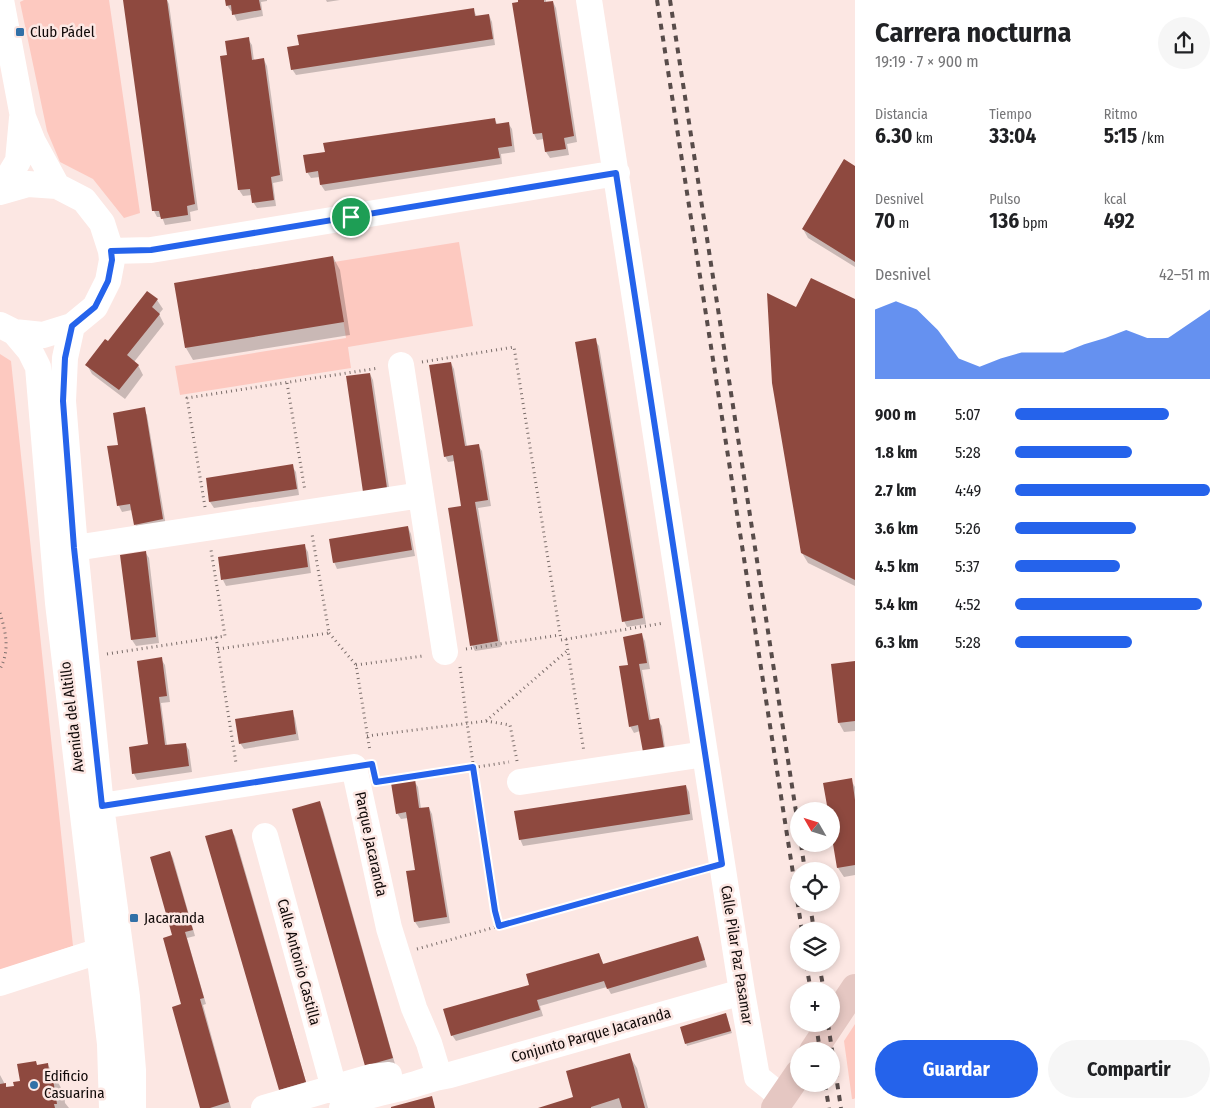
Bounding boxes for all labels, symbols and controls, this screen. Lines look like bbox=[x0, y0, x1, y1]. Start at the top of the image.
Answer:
text: Carrera nocturna bbox=[875, 16, 1071, 49]
button: share bbox=[1158, 17, 1210, 69]
place label: Club Pádel bbox=[30, 23, 95, 41]
marker: Club Pádel bbox=[14, 26, 26, 38]
text: 19:19 · 7 × 900 m bbox=[875, 52, 978, 71]
text: Distancia bbox=[875, 106, 928, 123]
text: Tiempo bbox=[989, 106, 1032, 123]
text: Ritmo bbox=[1104, 106, 1138, 123]
text: 6.30 bbox=[875, 123, 913, 149]
text: 33:04 bbox=[989, 123, 1036, 149]
text: 5:15 bbox=[1104, 123, 1137, 149]
text: km bbox=[913, 130, 933, 147]
text: /km bbox=[1137, 130, 1164, 147]
text: Desnivel bbox=[875, 191, 924, 208]
text: Pulso bbox=[989, 191, 1021, 208]
text: kcal bbox=[1104, 191, 1126, 208]
pin bbox=[330, 196, 372, 238]
icon: arrive bbox=[337, 203, 365, 231]
text: 70 bbox=[875, 208, 895, 234]
text: 136 bbox=[989, 208, 1019, 234]
text: 492 bbox=[1104, 208, 1134, 234]
text: m bbox=[895, 215, 909, 232]
text: bpm bbox=[1019, 215, 1048, 232]
text: Desnivel bbox=[875, 265, 931, 284]
text: 42–51 m bbox=[1159, 265, 1210, 284]
text: 900 m bbox=[875, 405, 916, 424]
text: 5:07 bbox=[955, 405, 980, 424]
text: 1.8 km bbox=[875, 443, 918, 462]
text: 5:28 bbox=[955, 443, 981, 462]
text: 2.7 km bbox=[875, 481, 917, 500]
text: 4:49 bbox=[955, 481, 981, 500]
text: 3.6 km bbox=[875, 519, 918, 538]
text: 5:26 bbox=[955, 519, 981, 538]
text: 4.5 km bbox=[875, 557, 919, 576]
text: 5:37 bbox=[955, 557, 980, 576]
text: 5.4 km bbox=[875, 595, 918, 614]
text: 4:52 bbox=[955, 595, 980, 614]
text: 6.3 km bbox=[875, 633, 919, 652]
text: 5:28 bbox=[955, 633, 981, 652]
street label: Avenida del Altillo bbox=[56, 660, 88, 774]
street label: Parque Jacaranda bbox=[351, 790, 391, 898]
north arrow bbox=[790, 802, 840, 852]
map controls bbox=[790, 802, 840, 1092]
button: locate bbox=[790, 862, 840, 912]
street label: Calle Pilar Paz Pasamar bbox=[717, 884, 757, 1027]
street label: Calle Antonio Castilla bbox=[273, 897, 325, 1027]
place label: Jacaranda bbox=[144, 909, 204, 927]
marker: Jacaranda bbox=[128, 912, 140, 924]
button: layers bbox=[790, 922, 840, 972]
button: + bbox=[790, 982, 840, 1032]
street label: Conjunto Parque Jacaranda bbox=[509, 1004, 673, 1066]
button: Guardar bbox=[875, 1040, 1038, 1098]
button: Compartir bbox=[1048, 1040, 1210, 1098]
button: − bbox=[790, 1042, 840, 1092]
place label: Edificio Casuarina bbox=[44, 1067, 105, 1102]
marker: Edificio Casuarina bbox=[28, 1079, 40, 1091]

